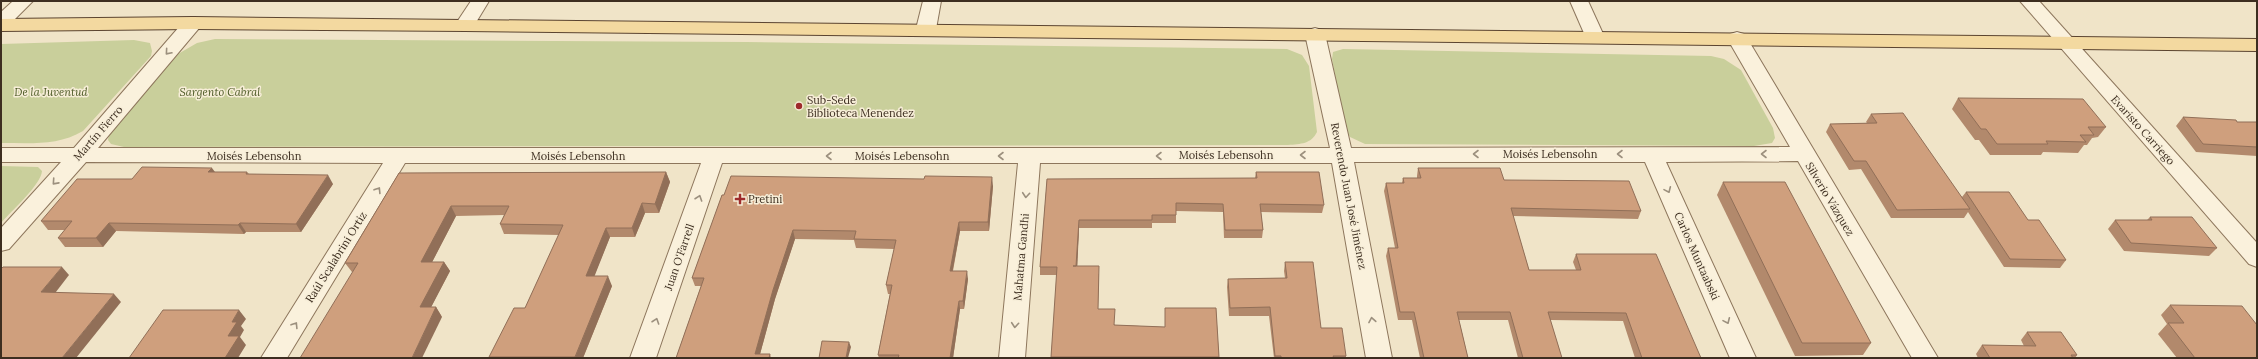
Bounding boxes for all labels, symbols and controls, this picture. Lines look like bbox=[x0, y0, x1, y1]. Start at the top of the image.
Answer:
one-way arrow bbox=[165, 47, 172, 55]
park label: De la Juventud bbox=[14, 85, 89, 99]
park label: Sargento Cabral bbox=[180, 85, 260, 99]
street label: Evaristo Carriego bbox=[2108, 92, 2178, 168]
place label: Sub-Sede Biblioteca Menendez bbox=[807, 93, 914, 120]
marker: Sub-Sede Biblioteca Menendez bbox=[794, 101, 804, 111]
street label: Martín Fierro bbox=[70, 103, 126, 163]
street label: Reverendo Juan José Jiménez bbox=[1328, 122, 1370, 271]
street label: Moisés Lebensohn bbox=[1503, 147, 1598, 161]
street label: Moisés Lebensohn bbox=[1179, 148, 1274, 162]
street label: Moisés Lebensohn bbox=[207, 149, 302, 163]
street label: Moisés Lebensohn bbox=[531, 149, 626, 163]
street label: Moisés Lebensohn bbox=[855, 149, 950, 163]
one-way arrow bbox=[1473, 150, 1479, 158]
one-way arrow bbox=[1617, 150, 1623, 158]
one-way arrow bbox=[1761, 150, 1767, 158]
one-way arrow bbox=[1300, 151, 1306, 159]
one-way arrow bbox=[826, 152, 832, 160]
one-way arrow bbox=[998, 152, 1004, 160]
one-way arrow bbox=[1156, 152, 1162, 160]
street label: Silverio Vázquez bbox=[1803, 160, 1858, 239]
one-way arrow bbox=[53, 177, 60, 185]
one-way arrow bbox=[1663, 186, 1671, 193]
one-way arrow bbox=[373, 187, 380, 194]
place label: Pretini bbox=[748, 192, 782, 206]
one-way arrow bbox=[1022, 192, 1031, 198]
marker: Pretini bbox=[735, 194, 745, 204]
one-way arrow bbox=[695, 195, 703, 202]
street label: Raúl Scalabrini Ortiz bbox=[302, 209, 370, 305]
street label: Carlos Muntaabski bbox=[1671, 210, 1723, 302]
street label: Mahatma Gandhi bbox=[1010, 213, 1032, 301]
street label: Juan O'Farrell bbox=[661, 222, 697, 293]
one-way arrow bbox=[1369, 317, 1377, 323]
one-way arrow bbox=[652, 318, 660, 325]
one-way arrow bbox=[1722, 318, 1730, 325]
one-way arrow bbox=[290, 322, 297, 329]
one-way arrow bbox=[1011, 322, 1020, 328]

